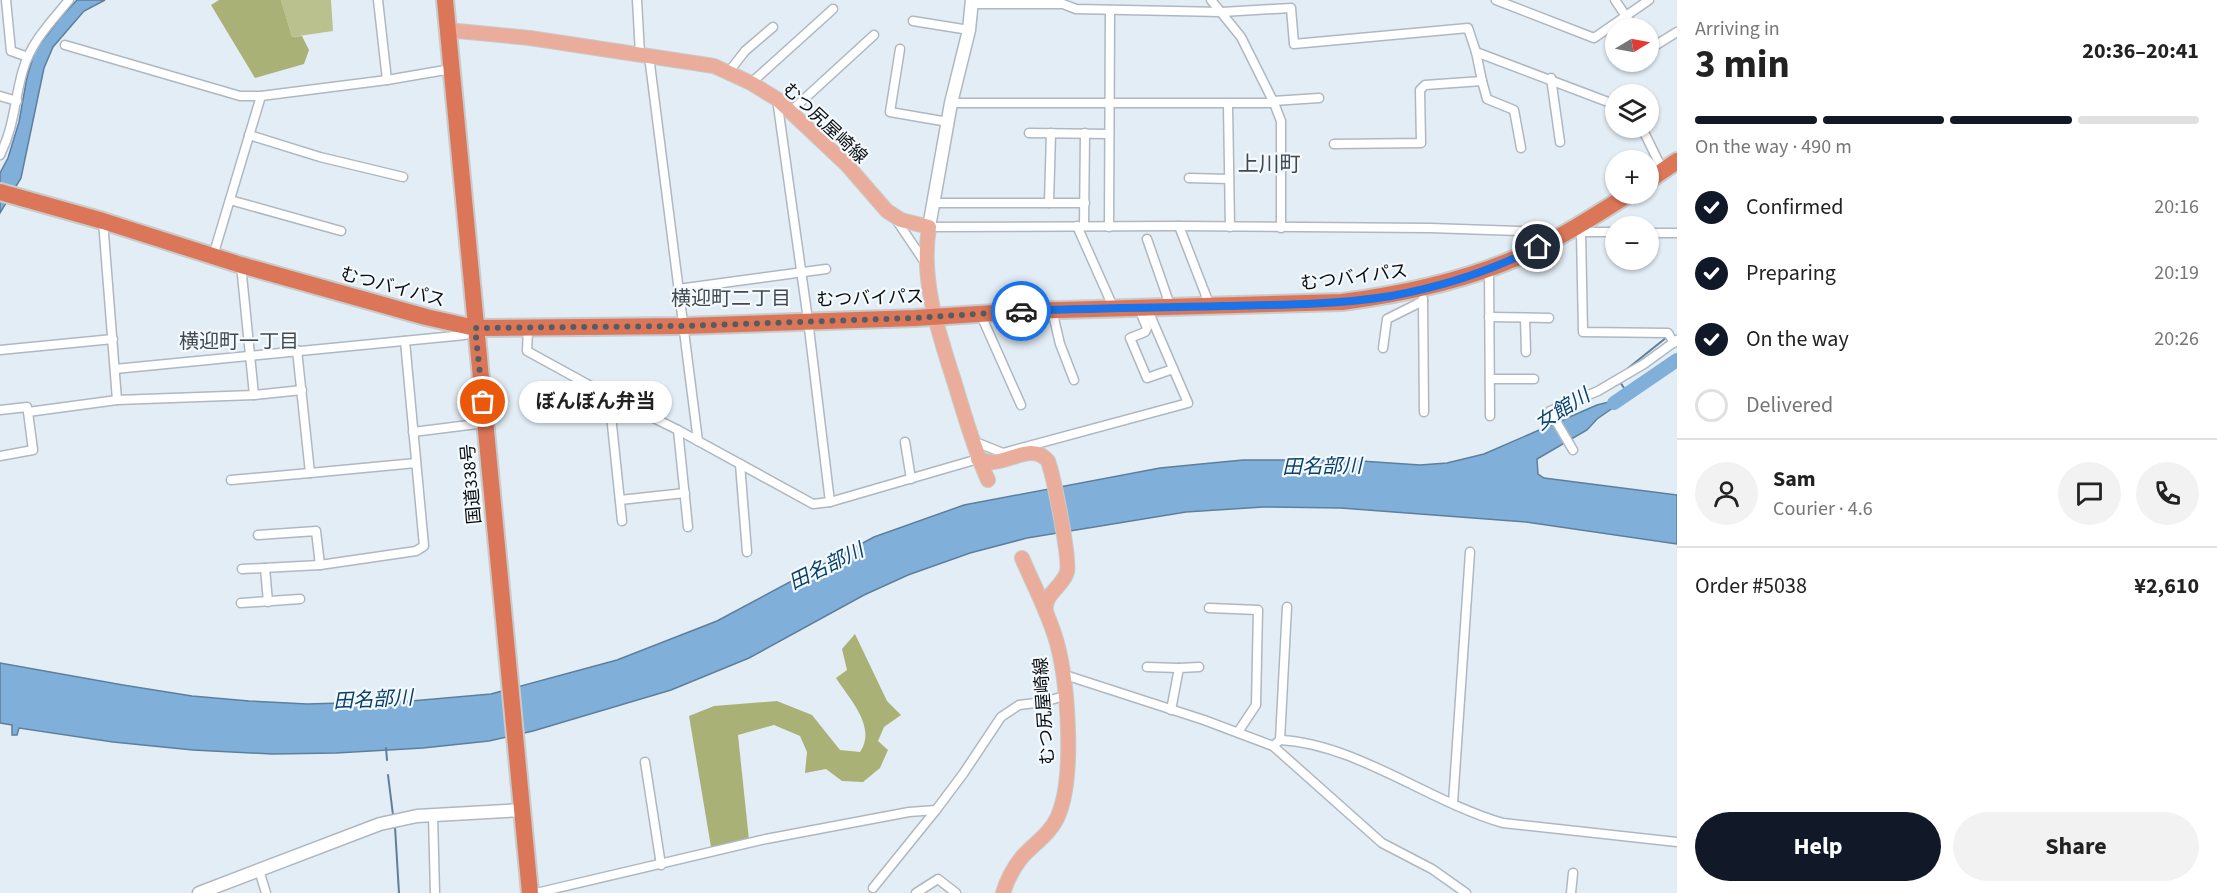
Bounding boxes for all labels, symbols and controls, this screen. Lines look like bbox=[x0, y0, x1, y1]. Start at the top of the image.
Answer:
text: Arriving in bbox=[1695, 15, 1780, 43]
north arrow bbox=[1605, 18, 1659, 72]
map controls bbox=[1605, 18, 1659, 270]
text: 20:36–20:41 bbox=[2082, 35, 2199, 67]
text: 3 min bbox=[1695, 37, 1790, 93]
street label: むつ尻屋崎線 bbox=[777, 77, 873, 169]
button: layers bbox=[1605, 84, 1659, 138]
text: On the way · 490 m bbox=[1695, 133, 1852, 161]
district label: 上川町 bbox=[1238, 149, 1301, 179]
button: + bbox=[1605, 150, 1659, 204]
icon: check bbox=[1695, 191, 1728, 224]
text: Confirmed bbox=[1746, 191, 1843, 223]
text: 20:16 bbox=[2154, 193, 2199, 221]
button: − bbox=[1605, 216, 1659, 270]
pin bbox=[1512, 221, 1563, 272]
icon: home bbox=[1521, 230, 1554, 263]
icon: check bbox=[1695, 257, 1728, 290]
text: Preparing bbox=[1746, 257, 1836, 289]
street label: むつバイパス bbox=[1299, 259, 1409, 296]
text: 20:19 bbox=[2154, 259, 2199, 287]
street label: むつバイパス bbox=[338, 261, 448, 313]
courier bbox=[991, 281, 1051, 341]
street label: むつバイパス bbox=[816, 284, 924, 313]
district label: 横迎町二丁目 bbox=[671, 285, 791, 313]
icon: car bbox=[1005, 295, 1038, 328]
icon: check bbox=[1695, 323, 1728, 356]
text: On the way bbox=[1746, 323, 1849, 355]
text: 20:26 bbox=[2154, 325, 2199, 353]
district label: 横迎町一丁目 bbox=[179, 328, 299, 356]
pin bbox=[457, 376, 508, 427]
callout: ぼんぼん弁当 bbox=[519, 381, 672, 423]
water label: 女館川 bbox=[1530, 381, 1597, 438]
icon: bag bbox=[466, 385, 499, 418]
text: ぼんぼん弁当 bbox=[536, 388, 656, 416]
text: Delivered bbox=[1746, 389, 1833, 421]
street label: 国道338号 bbox=[456, 443, 487, 525]
water label: 田名部川 bbox=[1282, 452, 1364, 482]
button: person bbox=[1695, 462, 1758, 525]
button: chat bbox=[2058, 462, 2121, 525]
button: phone bbox=[2136, 462, 2199, 525]
text: Sam bbox=[1773, 463, 1816, 495]
text: Courier · 4.6 bbox=[1773, 495, 1873, 523]
water label: 田名部川 bbox=[784, 536, 870, 597]
text: Order #5038 bbox=[1695, 570, 1807, 602]
text: ¥2,610 bbox=[2134, 570, 2199, 602]
street label: むつ尻屋崎線 bbox=[1028, 656, 1061, 766]
water label: 田名部川 bbox=[332, 684, 416, 716]
button: Help bbox=[1695, 812, 1941, 881]
button: Share bbox=[1953, 812, 2199, 881]

